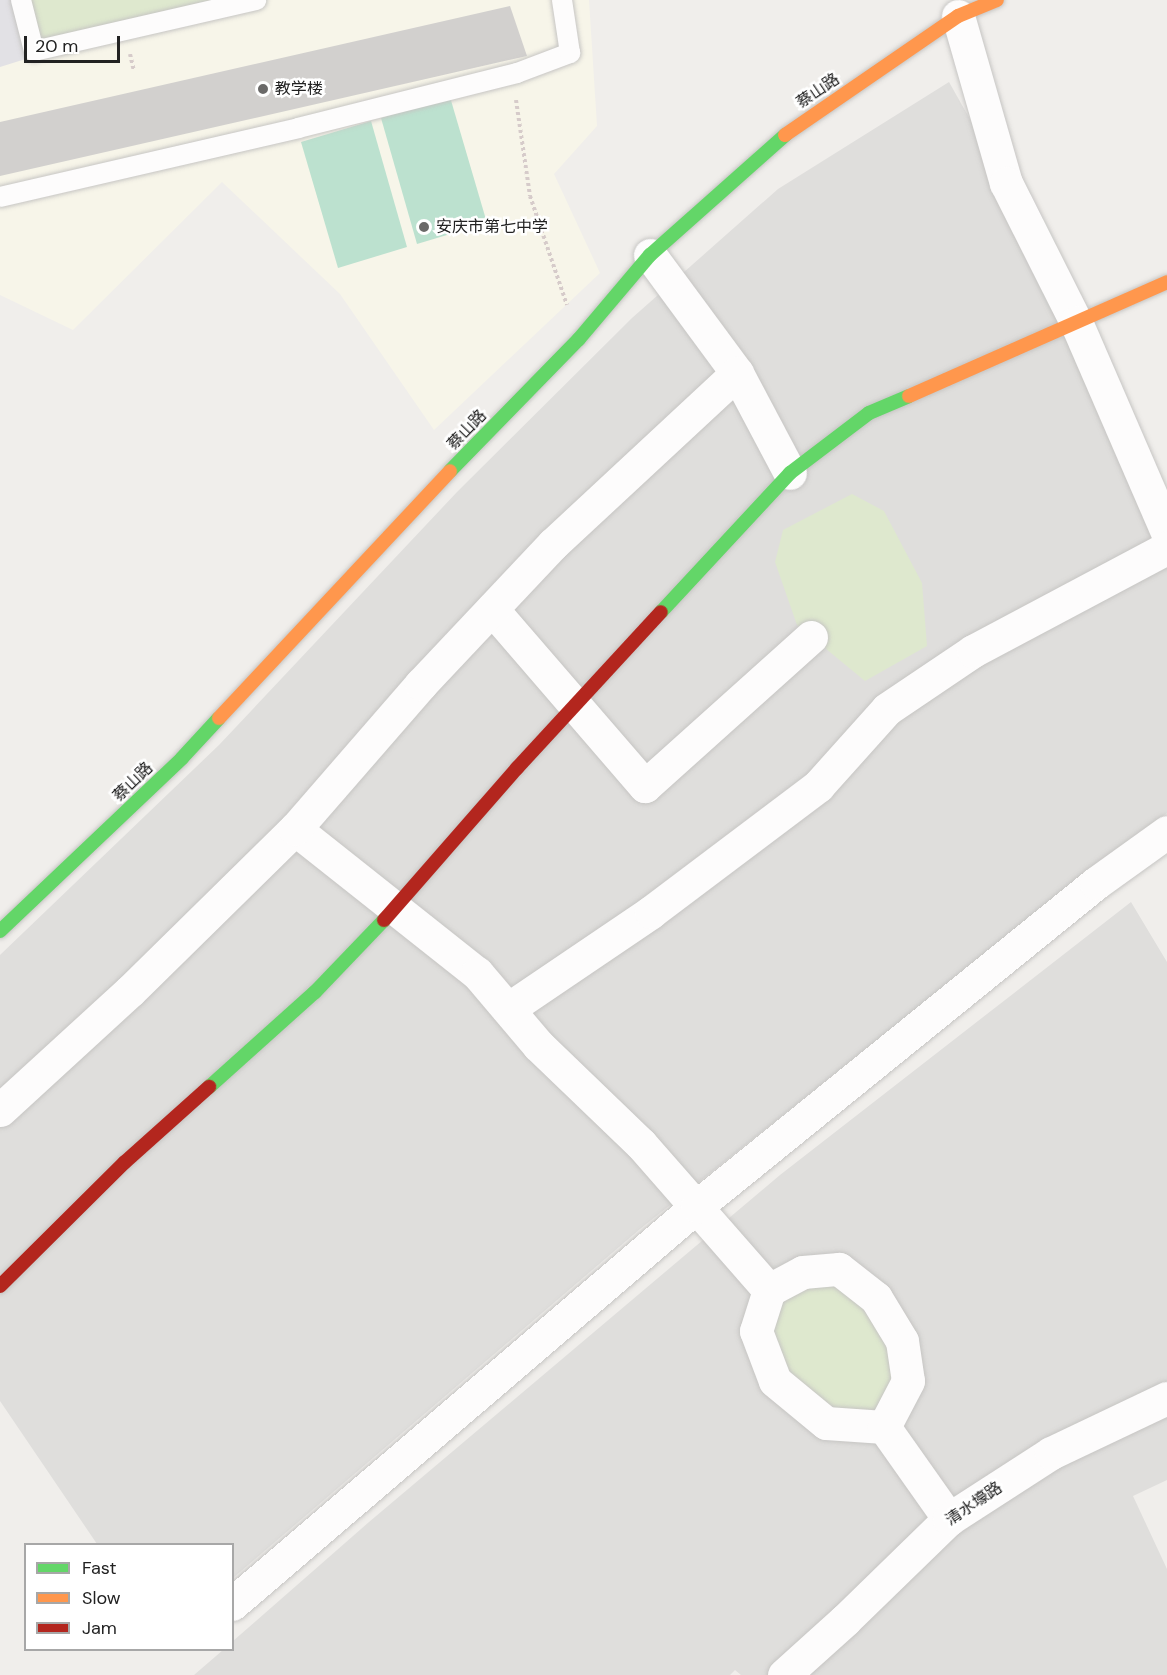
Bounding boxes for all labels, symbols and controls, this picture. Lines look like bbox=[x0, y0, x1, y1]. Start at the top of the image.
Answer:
scale bar bbox=[27, 24, 123, 62]
text: 20 m bbox=[35, 34, 78, 58]
street label: 蔡山路 bbox=[793, 70, 843, 112]
place label: 教学楼 bbox=[275, 79, 323, 99]
marker: 教学楼 bbox=[256, 82, 270, 96]
place label: 安庆市第七中学 bbox=[436, 217, 548, 237]
marker: 安庆市第七中学 bbox=[417, 220, 431, 234]
street label: 蔡山路 bbox=[443, 406, 491, 454]
street label: 蔡山路 bbox=[109, 758, 157, 806]
street label: 清水壕路 bbox=[942, 1478, 1006, 1530]
legend bbox=[24, 1543, 234, 1651]
text: Fast bbox=[82, 1556, 117, 1580]
text: Slow bbox=[82, 1586, 121, 1610]
text: Jam bbox=[82, 1616, 117, 1640]

